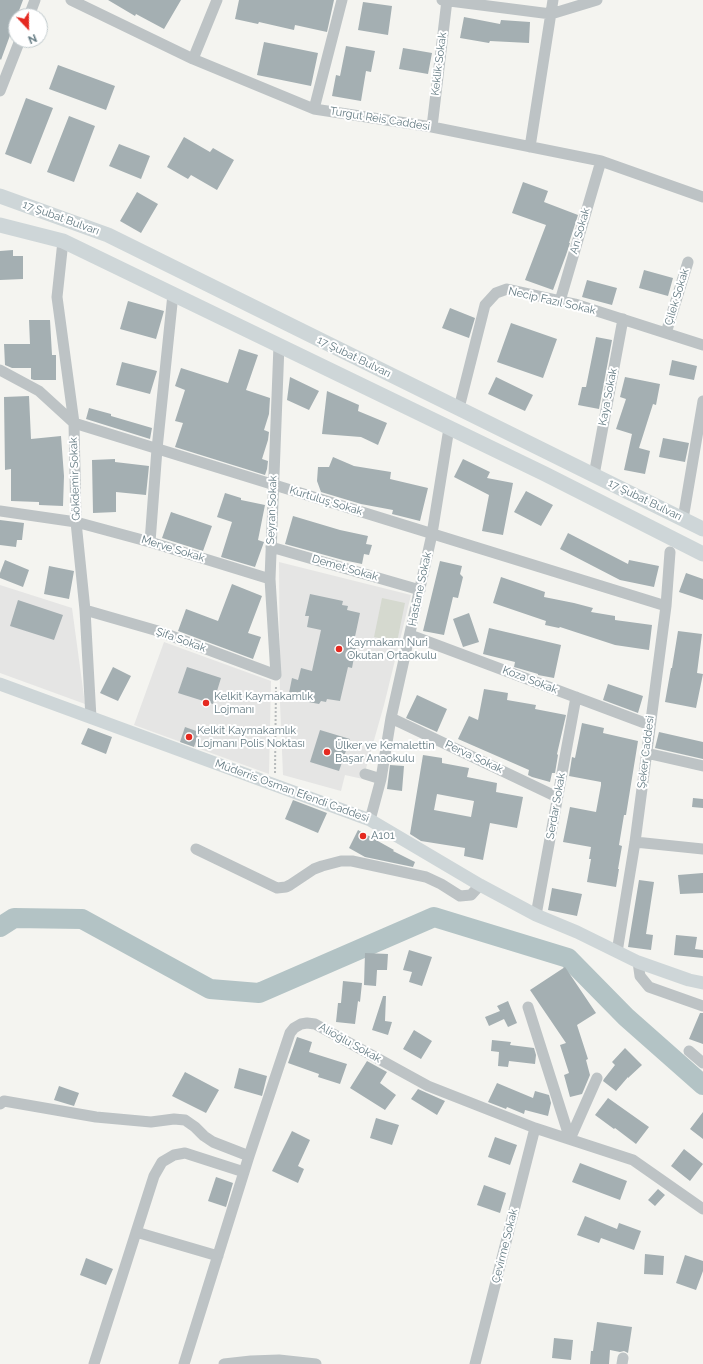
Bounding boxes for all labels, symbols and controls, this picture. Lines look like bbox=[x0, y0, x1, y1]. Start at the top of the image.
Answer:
north arrow bbox=[8, 8, 48, 48]
text: N bbox=[26, 31, 39, 46]
street label: Keklik Sokak bbox=[429, 31, 449, 97]
street label: Turgut Reis Caddesi bbox=[329, 105, 431, 133]
street label: 17 Şubat Bulvarı bbox=[21, 198, 101, 238]
street label: Arı Sokak bbox=[567, 206, 593, 256]
street label: Çilek Sokak bbox=[662, 267, 692, 327]
street label: Necip Fazıl Sokak bbox=[507, 285, 597, 317]
street label: 17 Şubat Bulvarı bbox=[315, 333, 393, 381]
street label: Kaya Sokak bbox=[596, 367, 620, 427]
street label: Gökdemir Sokak bbox=[67, 437, 83, 521]
street label: Seyran Sokak bbox=[264, 475, 280, 545]
street label: 17 Şubat Bulvarı bbox=[606, 476, 684, 524]
street label: Kurtuluş Sokak bbox=[288, 484, 364, 518]
street label: Merve Sokak bbox=[140, 533, 206, 565]
street label: Hastane Sokak bbox=[406, 551, 434, 627]
street label: Demet Sokak bbox=[310, 552, 380, 584]
street label: Şifa Sokak bbox=[154, 625, 208, 655]
place label: Kaymakam Nuri Okutan Ortaokulu bbox=[347, 636, 437, 662]
marker: Kaymakam Nuri Okutan Ortaokulu bbox=[334, 644, 344, 654]
street label: Koza Sokak bbox=[500, 663, 560, 697]
place label: Kelkit Kaymakamlık Lojmanı bbox=[214, 690, 313, 716]
marker: Kelkit Kaymakamlık Lojmanı bbox=[201, 698, 211, 708]
street label: Şeker Caddesi bbox=[635, 715, 657, 789]
place label: Kelkit Kaymakamlık Lojmanı Polis Noktası bbox=[197, 724, 305, 750]
marker: Kelkit Kaymakamlık Lojmanı Polis Noktası bbox=[184, 732, 194, 742]
street label: Perva Sokak bbox=[443, 738, 505, 776]
place label: Ülker ve Kemalettin Başar Anaokulu bbox=[335, 739, 435, 765]
marker: Ülker ve Kemalettin Başar Anaokulu bbox=[322, 747, 332, 757]
street label: Müderris Osman Efendi Caddesi bbox=[213, 757, 371, 825]
street label: Serdar Sokak bbox=[544, 772, 568, 840]
place label: A101 bbox=[371, 829, 395, 843]
marker: A101 bbox=[358, 831, 368, 841]
street label: Alioğlu Sokak bbox=[316, 1020, 384, 1066]
street label: Çevirme Sokak bbox=[489, 1207, 521, 1285]

